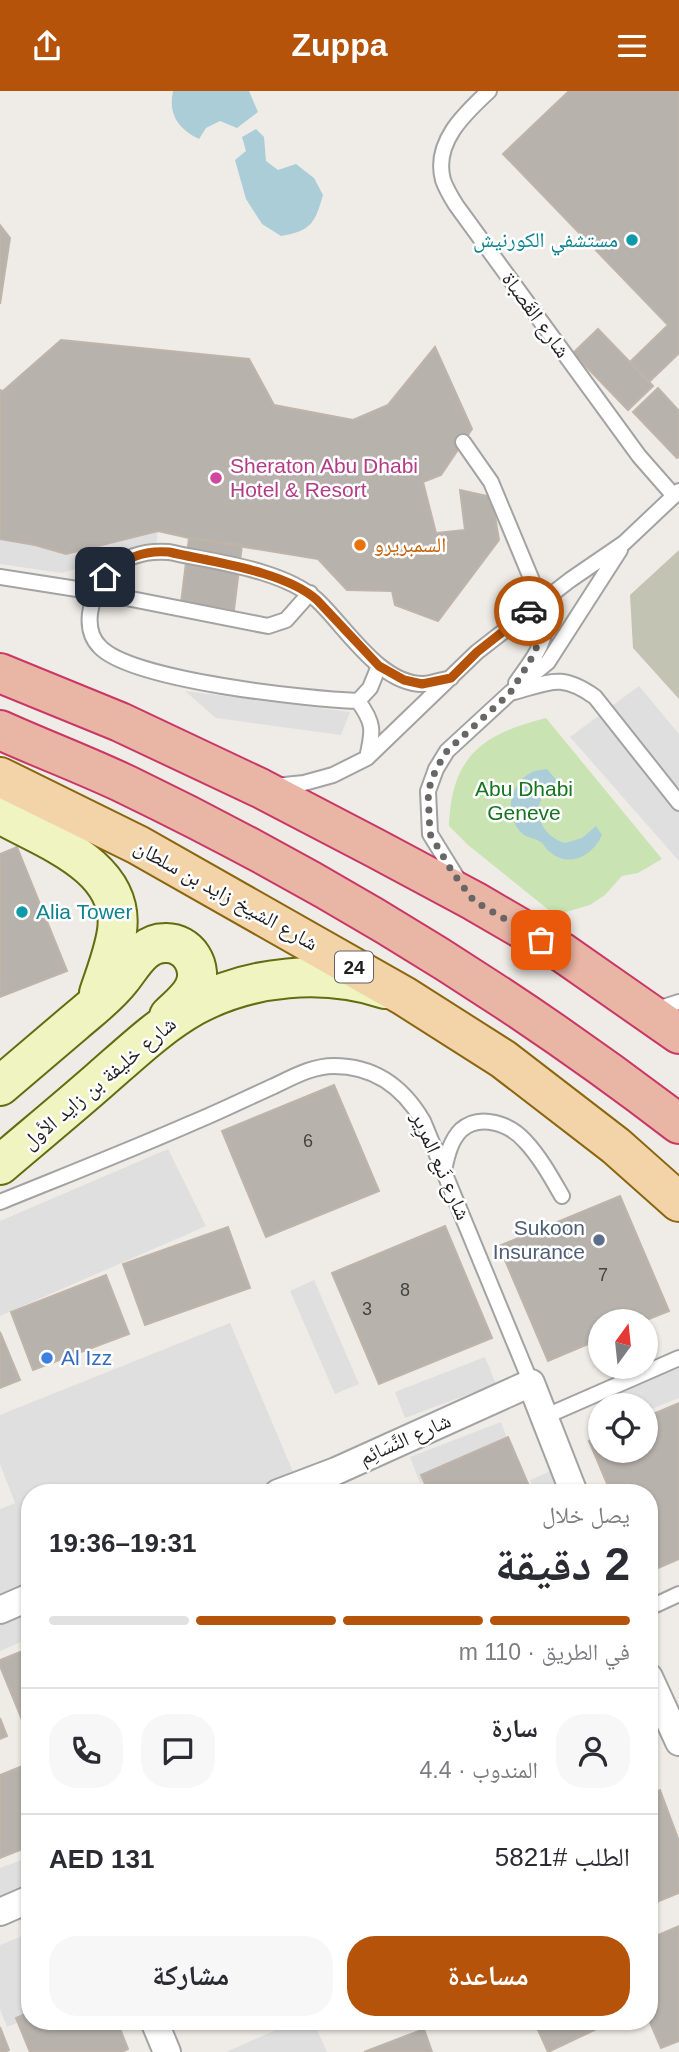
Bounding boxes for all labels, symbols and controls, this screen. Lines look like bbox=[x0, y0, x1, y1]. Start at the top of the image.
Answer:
icon: share bbox=[28, 27, 66, 65]
text: Zuppa bbox=[292, 27, 388, 63]
icon: menu bbox=[613, 27, 651, 65]
place label: مستشفي الكورنيش bbox=[473, 228, 618, 256]
marker: مستشفي الكورنيش bbox=[624, 232, 640, 248]
street label: شارع القَصباة bbox=[496, 268, 575, 363]
place label: Sheraton Abu Dhabi Hotel & Resort bbox=[230, 454, 418, 501]
marker: Sheraton Abu Dhabi Hotel & Resort bbox=[208, 470, 224, 486]
place label: السمبريرو bbox=[374, 533, 446, 557]
marker: السمبريرو bbox=[352, 537, 368, 553]
pin bbox=[75, 547, 135, 607]
icon: home bbox=[86, 558, 124, 596]
courier bbox=[494, 576, 564, 646]
icon: car bbox=[510, 592, 548, 630]
park label: Abu Dhabi Geneve bbox=[475, 777, 573, 824]
street label: شارع الشيخ زايد بن سلطان bbox=[129, 834, 322, 956]
place label: Alia Tower bbox=[36, 900, 133, 923]
marker: Alia Tower bbox=[14, 904, 30, 920]
pin bbox=[511, 910, 571, 970]
icon: bag bbox=[522, 921, 560, 959]
road number: 24 bbox=[335, 951, 373, 982]
street label: شارع خليفة بن زايد الأول bbox=[17, 1012, 181, 1155]
street label: شارع نَبع المرِير bbox=[403, 1107, 476, 1225]
house number: 6 bbox=[303, 1131, 313, 1151]
place label: Sukoon Insurance bbox=[493, 1216, 585, 1263]
marker: Sukoon Insurance bbox=[591, 1232, 607, 1248]
house number: 7 bbox=[598, 1265, 608, 1285]
house number: 8 bbox=[400, 1280, 410, 1300]
house number: 3 bbox=[362, 1299, 372, 1319]
north arrow bbox=[588, 1309, 658, 1379]
map controls bbox=[588, 1309, 658, 1463]
place label: Al Izz bbox=[61, 1346, 112, 1369]
marker: Al Izz bbox=[39, 1350, 55, 1366]
button: locate bbox=[588, 1393, 658, 1463]
street label: شارع النَّسَائِم bbox=[356, 1408, 455, 1472]
text: يصل خلال bbox=[542, 1502, 630, 1528]
text: 19:31–19:36 bbox=[49, 1528, 196, 1558]
text: 2 دقيقة bbox=[495, 1538, 630, 1590]
text: في الطريق · 110 m bbox=[459, 1639, 630, 1665]
text: سارة bbox=[491, 1713, 538, 1743]
button: phone bbox=[49, 1714, 123, 1788]
button: chat bbox=[141, 1714, 215, 1788]
button: person bbox=[556, 1714, 630, 1788]
text: المندوب · 4.4 bbox=[420, 1757, 538, 1783]
text: الطلب #5821 bbox=[495, 1842, 630, 1872]
text: AED 131 bbox=[49, 1844, 155, 1874]
button: مشاركة bbox=[49, 1936, 333, 2016]
button: مساعدة bbox=[347, 1936, 630, 2016]

